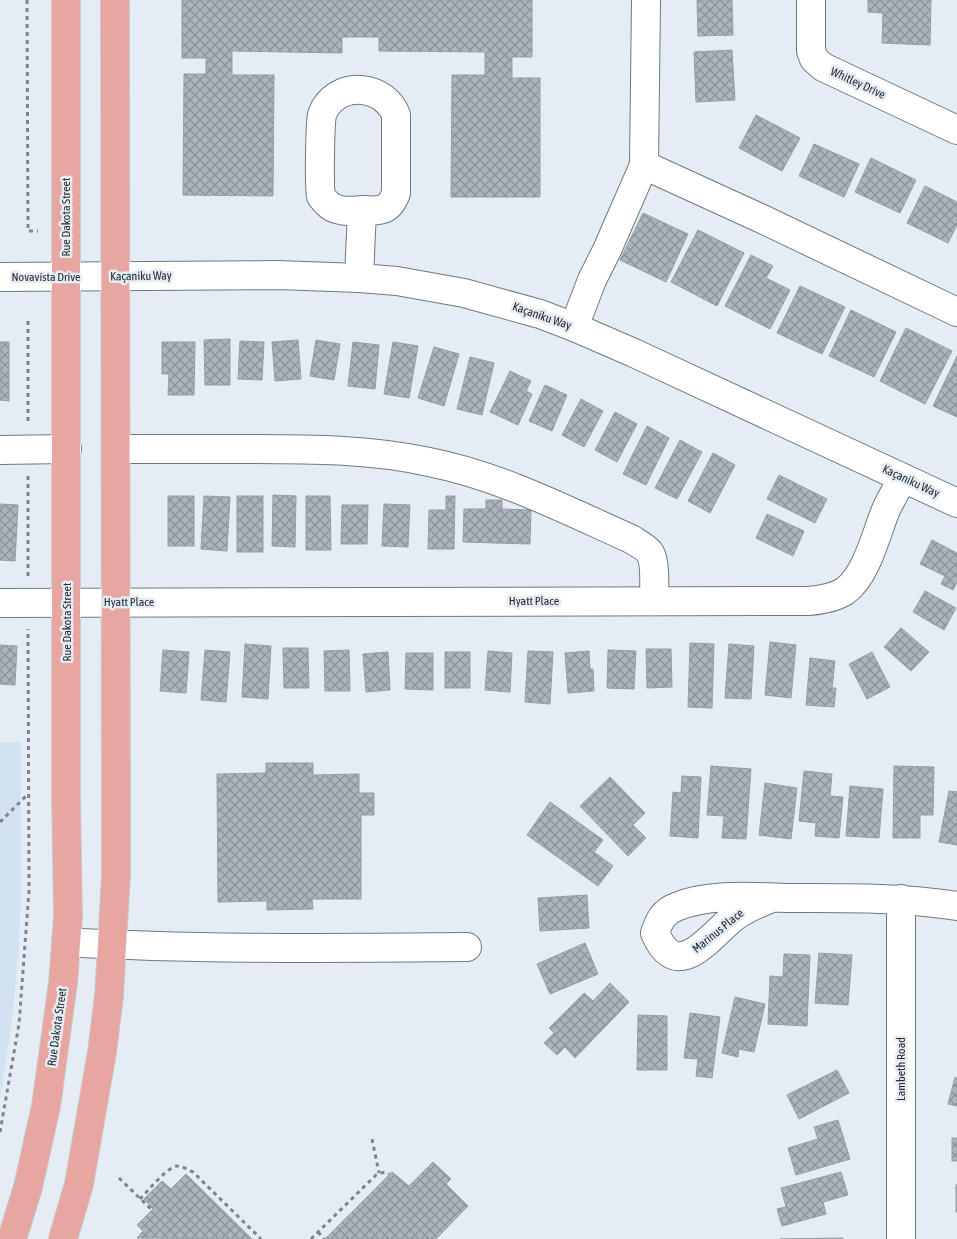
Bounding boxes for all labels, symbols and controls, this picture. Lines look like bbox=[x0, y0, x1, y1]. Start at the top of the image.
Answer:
street label: Whitley Drive bbox=[828, 64, 888, 102]
street label: Rue Dakota Street bbox=[59, 177, 73, 256]
street label: Kaçaniku Way bbox=[110, 268, 172, 284]
street label: Novavista Drive bbox=[12, 270, 80, 284]
street label: Kaçaniku Way bbox=[511, 299, 573, 333]
street label: Kaçaniku Way bbox=[880, 462, 942, 500]
street label: Rue Dakota Street bbox=[60, 582, 74, 661]
street label: Hyatt Place bbox=[509, 594, 559, 608]
street label: Hyatt Place bbox=[104, 595, 154, 609]
street label: Marinus Place bbox=[690, 906, 746, 956]
street label: Rue Dakota Street bbox=[45, 986, 69, 1067]
street label: Lambeth Road bbox=[894, 1037, 908, 1101]

